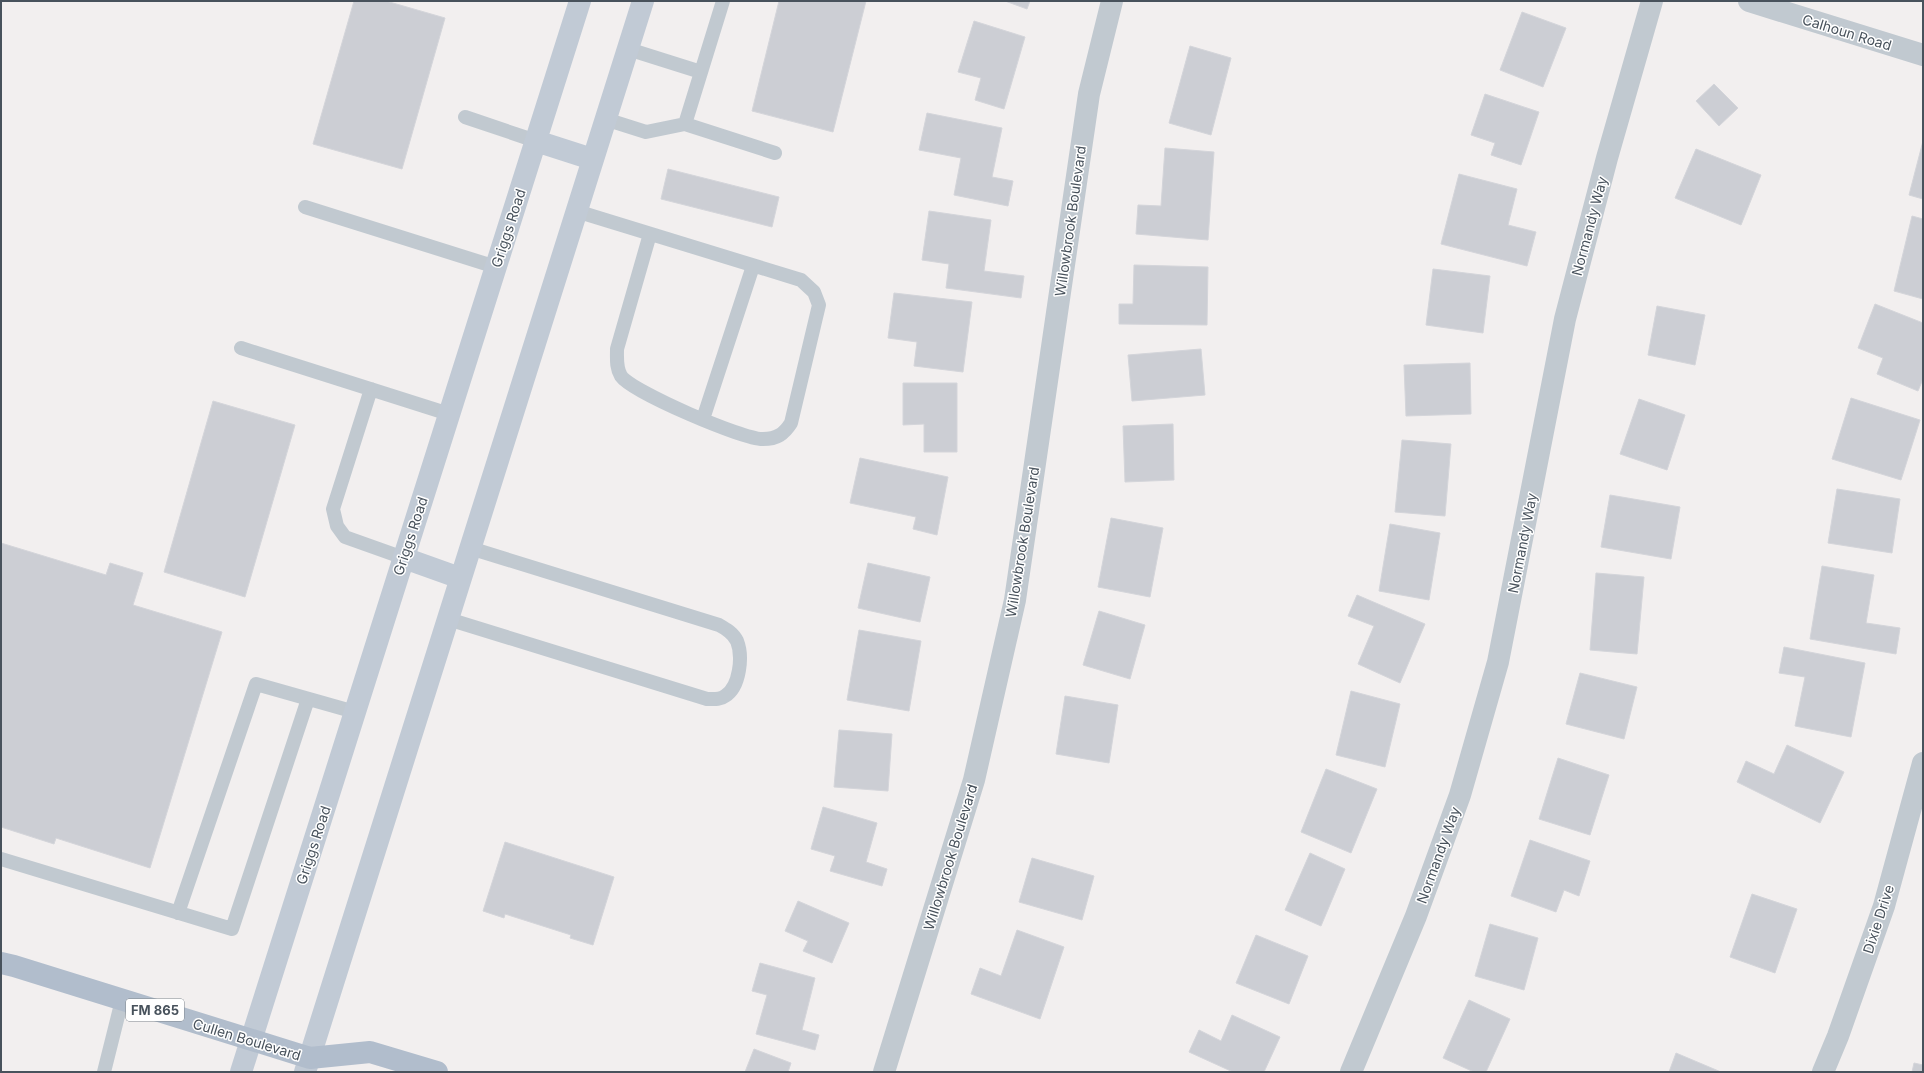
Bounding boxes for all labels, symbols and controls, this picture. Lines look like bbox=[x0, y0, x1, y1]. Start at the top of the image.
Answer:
street label: Calhoun Road bbox=[1800, 10, 1894, 54]
street label: Willowbrook Boulevard bbox=[1051, 145, 1089, 297]
street label: Normandy Way bbox=[1568, 174, 1610, 277]
street label: Griggs Road bbox=[487, 187, 529, 269]
street label: Willowbrook Boulevard bbox=[1002, 466, 1042, 618]
street label: Normandy Way bbox=[1504, 491, 1540, 595]
street label: Griggs Road bbox=[389, 495, 431, 577]
street label: Willowbrook Boulevard bbox=[920, 782, 980, 932]
street label: Griggs Road bbox=[292, 804, 334, 886]
street label: Normandy Way bbox=[1413, 804, 1463, 906]
street label: Dixie Drive bbox=[1859, 882, 1897, 956]
road number: FM 865 bbox=[126, 999, 184, 1021]
street label: Cullen Boulevard bbox=[191, 1014, 303, 1064]

